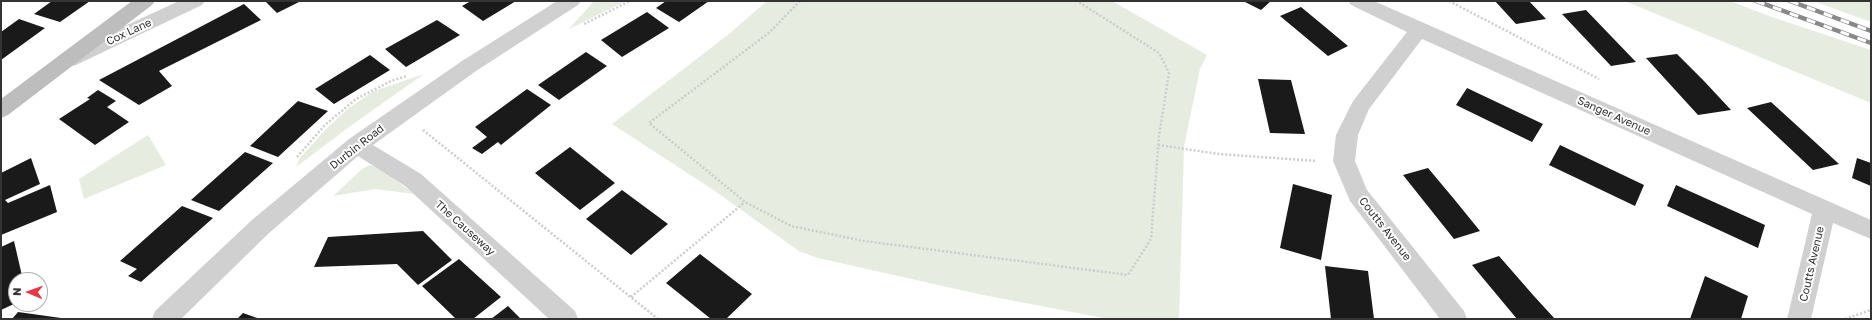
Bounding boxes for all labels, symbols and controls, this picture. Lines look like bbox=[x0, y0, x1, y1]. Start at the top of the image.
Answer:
street label: Cox Lane bbox=[104, 16, 154, 48]
street label: Sanger Avenue bbox=[1575, 94, 1653, 138]
street label: Durbin Road bbox=[327, 122, 387, 172]
street label: Coutts Avenue bbox=[1356, 195, 1414, 263]
street label: The Causeway bbox=[432, 198, 498, 258]
street label: Coutts Avenue bbox=[1797, 225, 1827, 303]
north arrow bbox=[8, 272, 48, 312]
text: N bbox=[10, 287, 23, 296]

